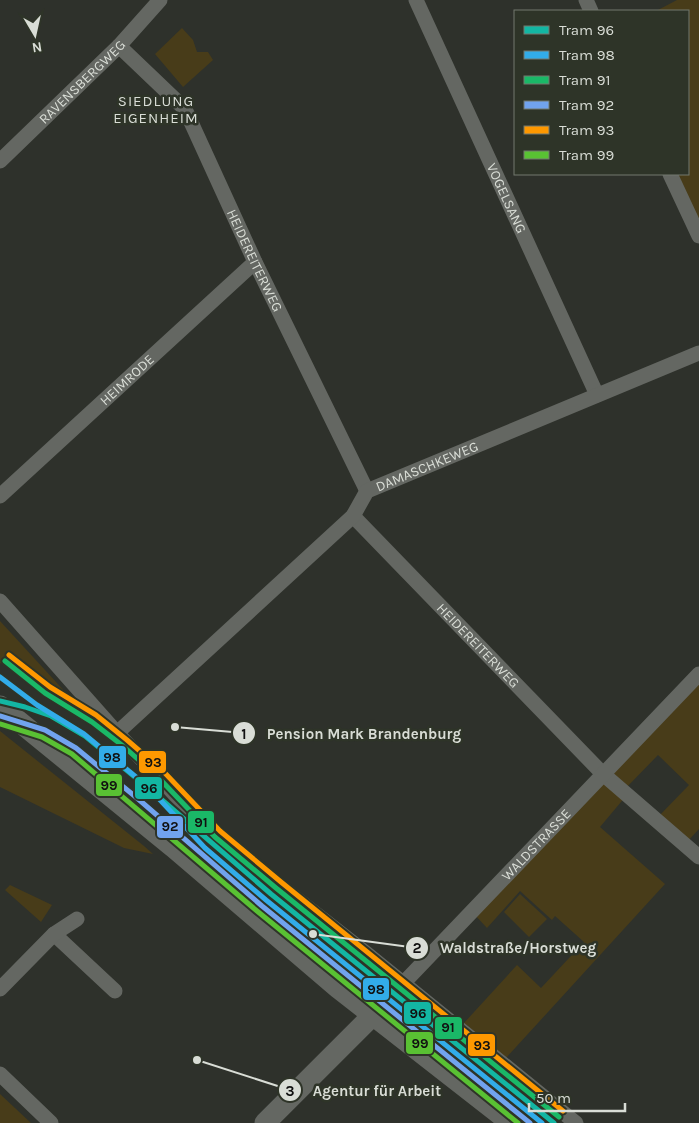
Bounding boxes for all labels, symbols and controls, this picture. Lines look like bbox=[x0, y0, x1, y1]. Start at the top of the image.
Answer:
north arrow bbox=[10, 10, 60, 60]
legend bbox=[514, 10, 689, 175]
text: Tram 96 bbox=[559, 21, 614, 39]
street label: RAVENSBERGWEG bbox=[34, 37, 128, 127]
text: Tram 98 bbox=[559, 46, 615, 64]
text: Tram 91 bbox=[559, 71, 610, 89]
district label: SIEDLUNG EIGENHEIM bbox=[113, 92, 199, 127]
text: Tram 92 bbox=[559, 96, 614, 114]
text: Tram 93 bbox=[559, 121, 614, 139]
text: Tram 99 bbox=[559, 146, 614, 164]
street label: VOGELSANG bbox=[483, 161, 530, 236]
street label: HEIDEREITERWEG bbox=[223, 207, 286, 315]
street label: HEIMRODE bbox=[96, 351, 158, 409]
street label: DAMASCHKEWEG bbox=[373, 438, 481, 495]
street label: HEIDEREITERWEG bbox=[433, 600, 523, 692]
callout: Pension Mark Brandenburg bbox=[232, 718, 471, 748]
text: 1 bbox=[241, 725, 247, 743]
text: Pension Mark Brandenburg bbox=[267, 725, 461, 743]
line badge: 98 bbox=[98, 745, 127, 769]
text: 98 bbox=[103, 749, 121, 766]
line badge: 93 bbox=[138, 750, 167, 774]
text: 93 bbox=[144, 754, 162, 771]
line badge: 99 bbox=[95, 773, 123, 797]
line badge: 96 bbox=[134, 776, 163, 800]
text: 99 bbox=[100, 777, 118, 794]
text: 96 bbox=[140, 780, 158, 797]
street label: WALDSTRASSE bbox=[498, 805, 575, 884]
line badge: 91 bbox=[187, 810, 215, 834]
text: 91 bbox=[194, 814, 208, 831]
line badge: 92 bbox=[156, 815, 184, 839]
text: 92 bbox=[161, 818, 179, 835]
callout: Waldstraße/Horstweg bbox=[404, 933, 606, 963]
text: 2 bbox=[412, 939, 422, 957]
text: Waldstraße/Horstweg bbox=[440, 939, 596, 957]
line badge: 98 bbox=[362, 977, 390, 1001]
text: 98 bbox=[367, 981, 385, 998]
line badge: 96 bbox=[403, 1001, 432, 1025]
text: 96 bbox=[409, 1005, 427, 1022]
line badge: 91 bbox=[434, 1016, 463, 1040]
text: 91 bbox=[441, 1019, 455, 1036]
line badge: 99 bbox=[405, 1031, 434, 1055]
line badge: 93 bbox=[467, 1033, 496, 1057]
text: 99 bbox=[411, 1035, 429, 1052]
text: 93 bbox=[473, 1037, 491, 1054]
callout: Agentur für Arbeit bbox=[278, 1075, 451, 1105]
scale bar bbox=[529, 1080, 625, 1112]
text: 3 bbox=[285, 1082, 295, 1100]
text: Agentur für Arbeit bbox=[313, 1082, 441, 1100]
text: 50 m bbox=[536, 1089, 571, 1107]

